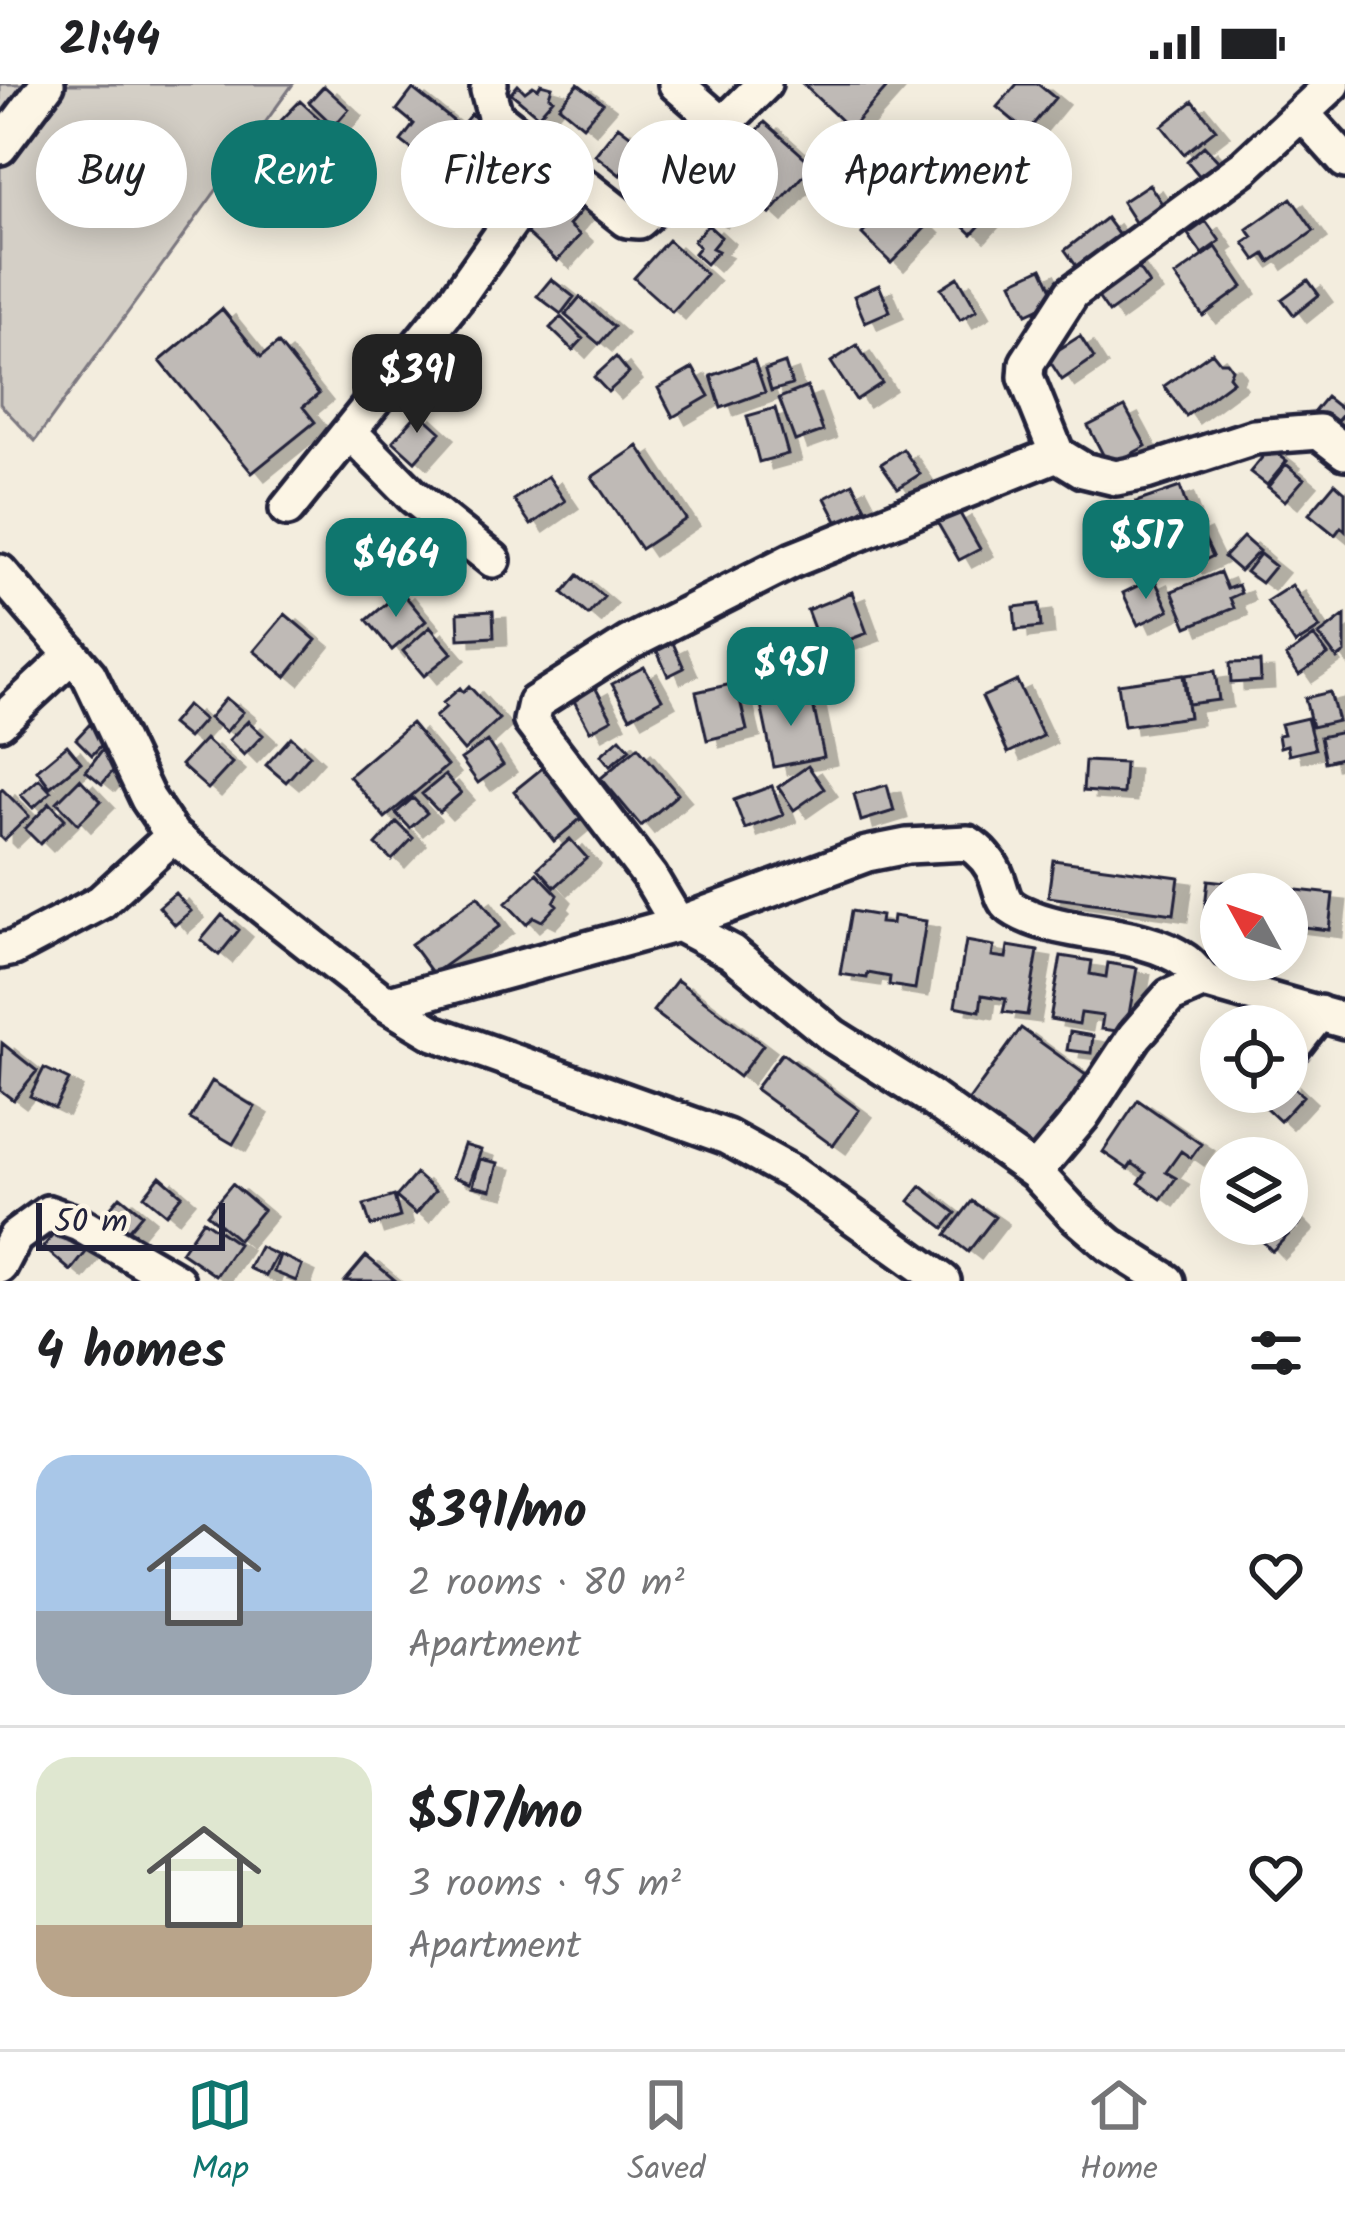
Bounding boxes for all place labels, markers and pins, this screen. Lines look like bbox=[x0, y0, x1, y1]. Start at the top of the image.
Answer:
pin: $391 bbox=[346, 334, 488, 436]
pin: $517 bbox=[1075, 500, 1217, 602]
pin: $464 bbox=[325, 518, 467, 620]
pin: $951 bbox=[720, 627, 862, 729]

